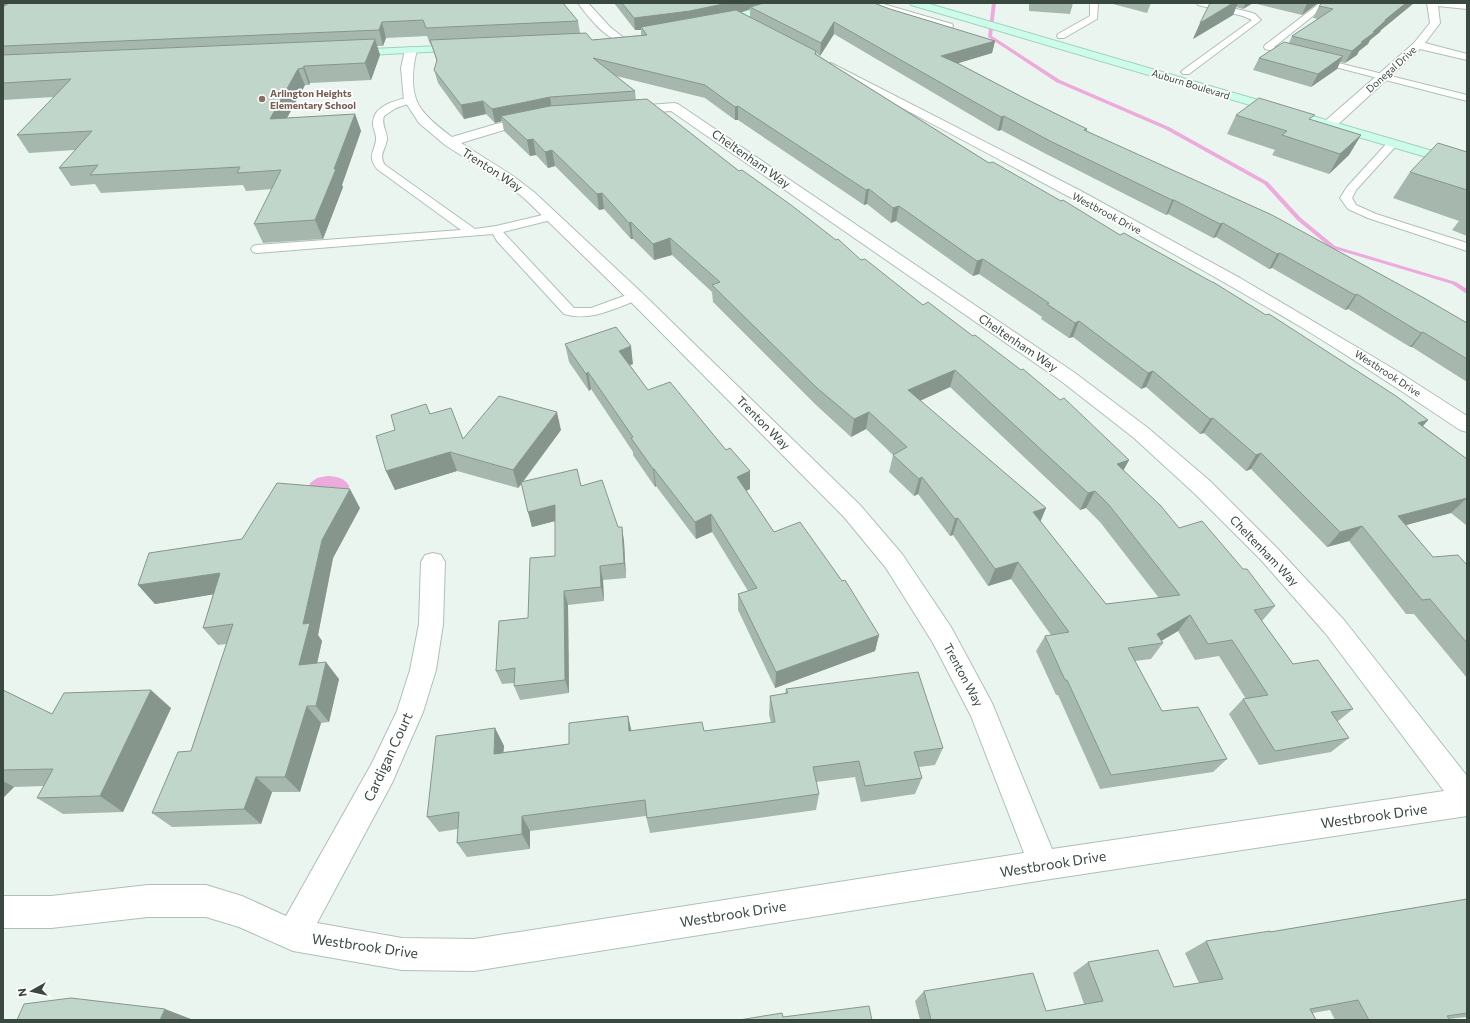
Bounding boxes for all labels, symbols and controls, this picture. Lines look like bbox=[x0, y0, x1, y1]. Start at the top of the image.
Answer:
street label: Donegal Drive bbox=[1363, 43, 1419, 95]
street label: Auburn Boulevard bbox=[1150, 66, 1232, 102]
place label: Arlington Heights Elementary School bbox=[270, 87, 356, 111]
marker: Arlington Heights Elementary School bbox=[257, 94, 267, 104]
street label: Cheltenham Way bbox=[710, 126, 793, 190]
street label: Trenton Way bbox=[460, 144, 526, 194]
street label: Westbrook Drive bbox=[1070, 190, 1144, 236]
street label: Cheltenham Way bbox=[976, 311, 1061, 374]
street label: Westbrook Drive bbox=[1353, 347, 1423, 399]
street label: Trenton Way bbox=[734, 393, 793, 452]
street label: Cheltenham Way bbox=[1228, 512, 1302, 588]
street label: Trenton Way bbox=[941, 641, 986, 709]
street label: Cardigan Court bbox=[359, 709, 416, 804]
street label: Westbrook Drive bbox=[1320, 800, 1428, 831]
street label: Westbrook Drive bbox=[999, 847, 1107, 880]
street label: Westbrook Drive bbox=[679, 897, 787, 930]
street label: Westbrook Drive bbox=[311, 930, 419, 961]
north arrow bbox=[12, 971, 52, 1011]
text: N bbox=[15, 987, 29, 997]

